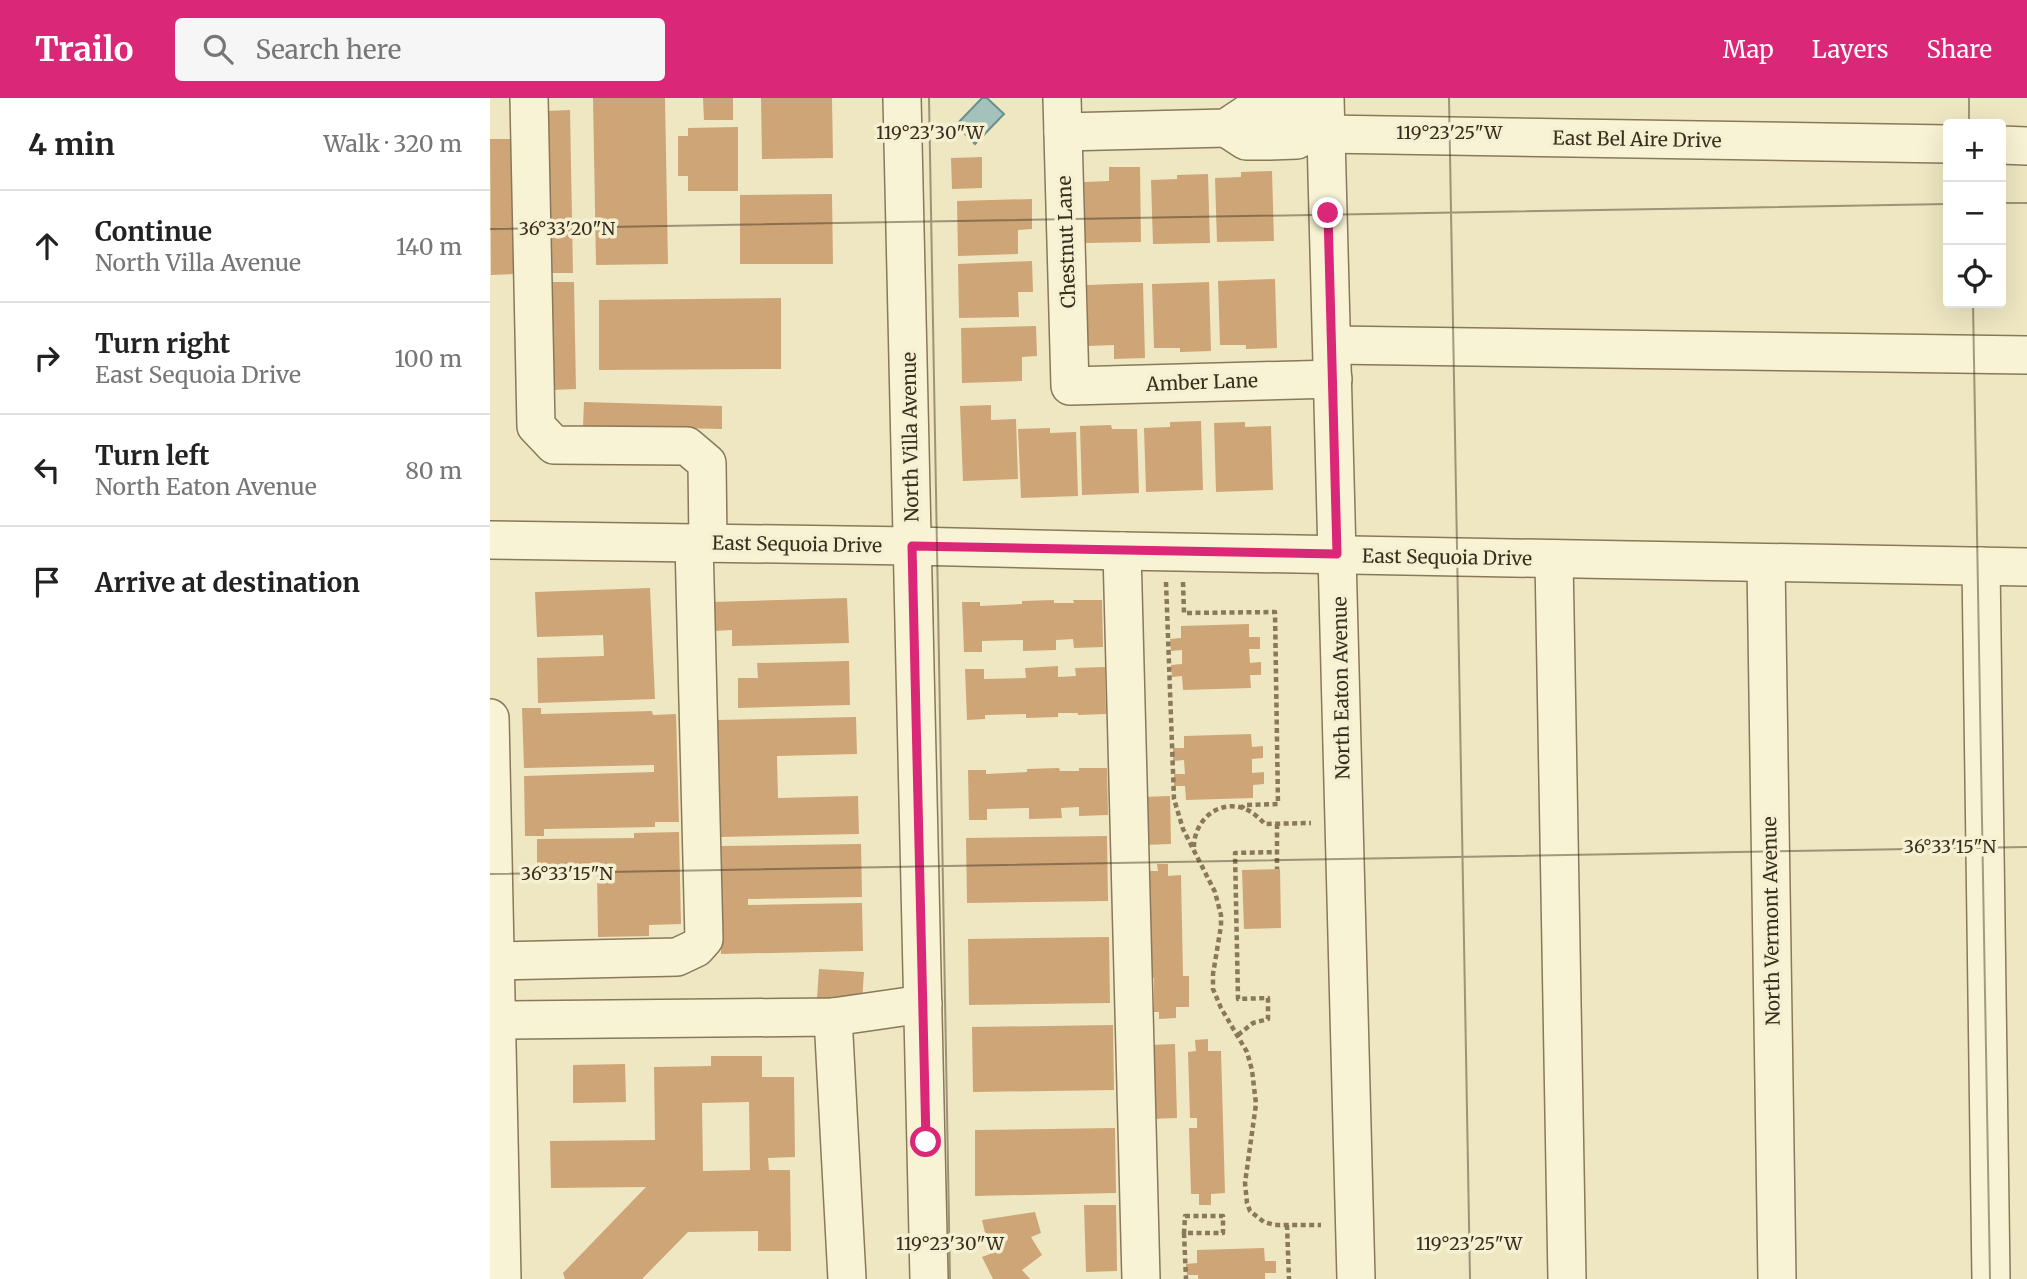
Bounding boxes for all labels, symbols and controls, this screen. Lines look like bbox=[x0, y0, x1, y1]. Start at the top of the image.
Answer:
search box bbox=[175, 18, 665, 81]
text: Trailo bbox=[35, 29, 133, 70]
icon: search bbox=[199, 30, 237, 68]
text: Search here bbox=[255, 33, 401, 66]
text: Map bbox=[1723, 34, 1774, 65]
text: Layers bbox=[1812, 34, 1888, 65]
text: Share bbox=[1926, 34, 1992, 65]
map controls bbox=[1943, 119, 2006, 308]
button: + bbox=[1943, 119, 2006, 182]
text: 119°23'30"W bbox=[876, 121, 985, 144]
text: 119°23'25"W bbox=[1396, 121, 1503, 144]
text: 4 min bbox=[28, 125, 115, 163]
street label: East Bel Aire Drive bbox=[1552, 126, 1722, 152]
text: Walk · 320 m bbox=[324, 129, 462, 158]
street label: Chestnut Lane bbox=[1052, 175, 1080, 309]
button: − bbox=[1943, 182, 2006, 245]
route end bbox=[1312, 197, 1343, 228]
text: Continue bbox=[95, 215, 212, 248]
text: 36°33'20"N bbox=[519, 217, 615, 240]
icon: ahead bbox=[28, 227, 66, 265]
text: 140 m bbox=[396, 232, 462, 261]
button: locate bbox=[1943, 245, 2006, 308]
text: North Villa Avenue bbox=[95, 248, 301, 277]
text: Turn right bbox=[95, 327, 230, 360]
icon: right bbox=[28, 339, 66, 377]
text: 100 m bbox=[394, 344, 462, 373]
street label: North Villa Avenue bbox=[897, 352, 923, 522]
text: East Sequoia Drive bbox=[95, 360, 301, 389]
street label: Amber Lane bbox=[1145, 368, 1258, 396]
text: Turn left bbox=[95, 439, 209, 472]
icon: left bbox=[28, 451, 66, 489]
text: 80 m bbox=[405, 456, 462, 485]
text: North Eaton Avenue bbox=[95, 472, 317, 501]
street label: East Sequoia Drive bbox=[712, 531, 882, 557]
street label: East Sequoia Drive bbox=[1362, 544, 1532, 570]
icon: arrive bbox=[28, 563, 66, 601]
text: Arrive at destination bbox=[95, 566, 360, 599]
street label: North Eaton Avenue bbox=[1327, 596, 1355, 780]
street label: North Vermont Avenue bbox=[1757, 816, 1785, 1026]
text: 36°33'15"N bbox=[1904, 835, 1996, 858]
text: 36°33'15"N bbox=[521, 862, 613, 885]
route start bbox=[910, 1126, 941, 1157]
text: 119°23'30"W bbox=[896, 1232, 1005, 1255]
text: 119°23'25"W bbox=[1416, 1232, 1523, 1255]

